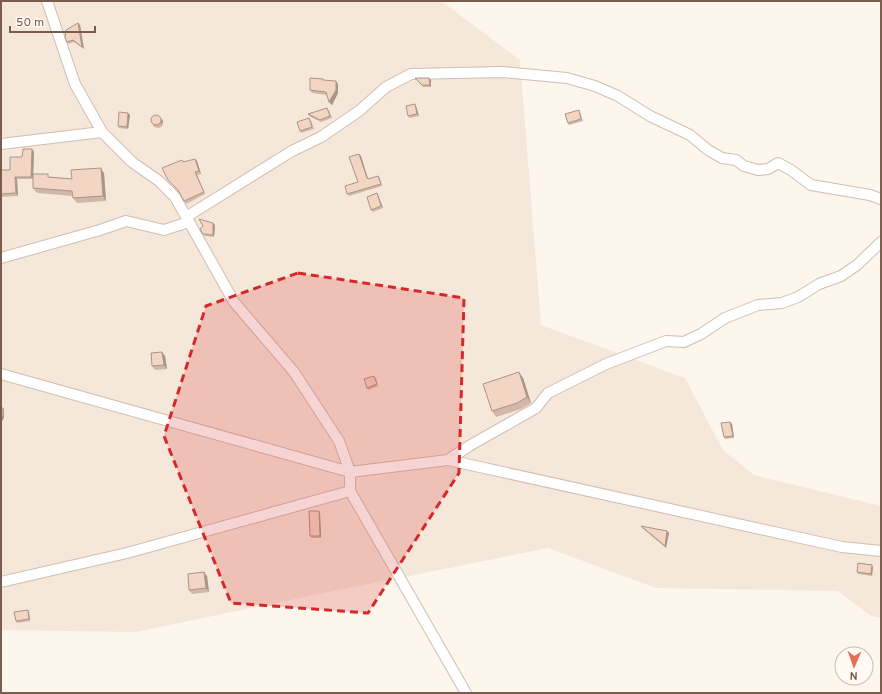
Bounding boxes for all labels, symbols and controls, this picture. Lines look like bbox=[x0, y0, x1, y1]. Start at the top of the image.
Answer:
scale bar bbox=[10, 8, 95, 34]
text: 50 m bbox=[16, 15, 44, 31]
north arrow bbox=[834, 646, 874, 686]
text: N bbox=[849, 668, 858, 682]

